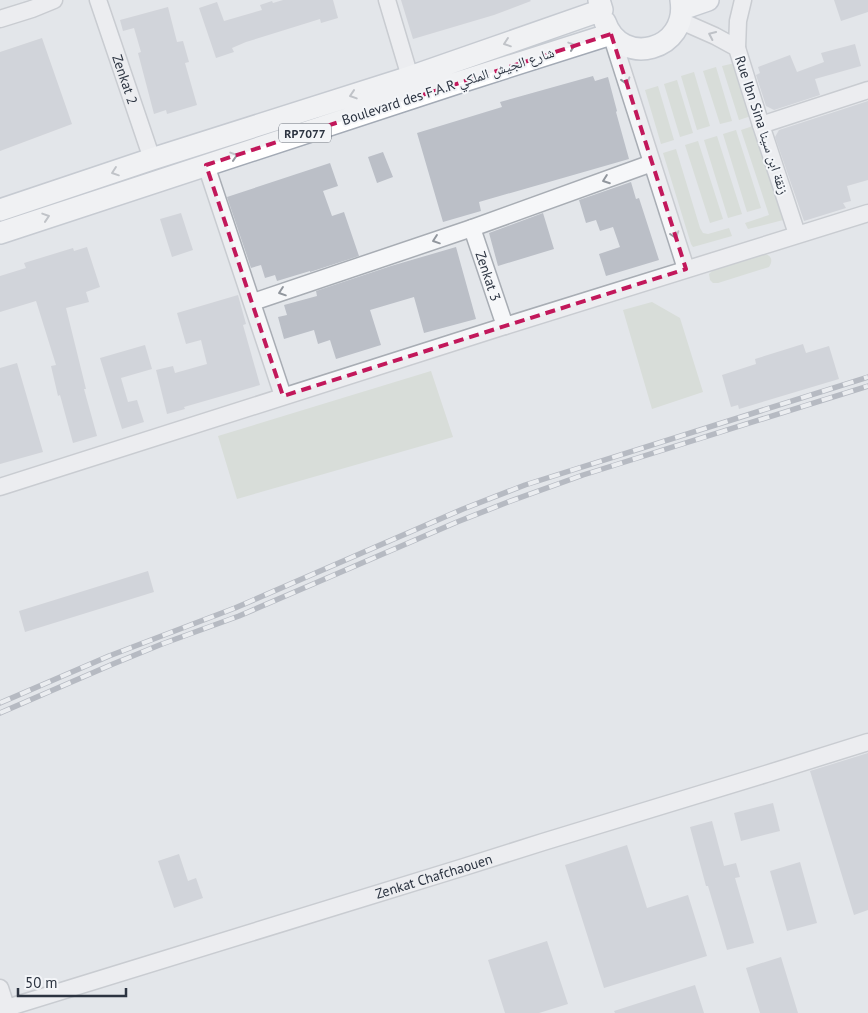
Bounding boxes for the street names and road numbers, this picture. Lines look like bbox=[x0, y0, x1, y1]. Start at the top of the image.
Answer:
street label: Boulevard des F.A.R شارع الجيش الملكي bbox=[339, 43, 557, 131]
street label: Zenkat 2 bbox=[108, 52, 142, 107]
street label: Rue Ibn Sina زنقة ابن سينا bbox=[731, 53, 793, 197]
road number: RP7077 bbox=[279, 124, 331, 142]
street label: Zenkat 3 bbox=[472, 249, 505, 304]
street label: Zenkat Chafchaouen bbox=[373, 850, 495, 903]

